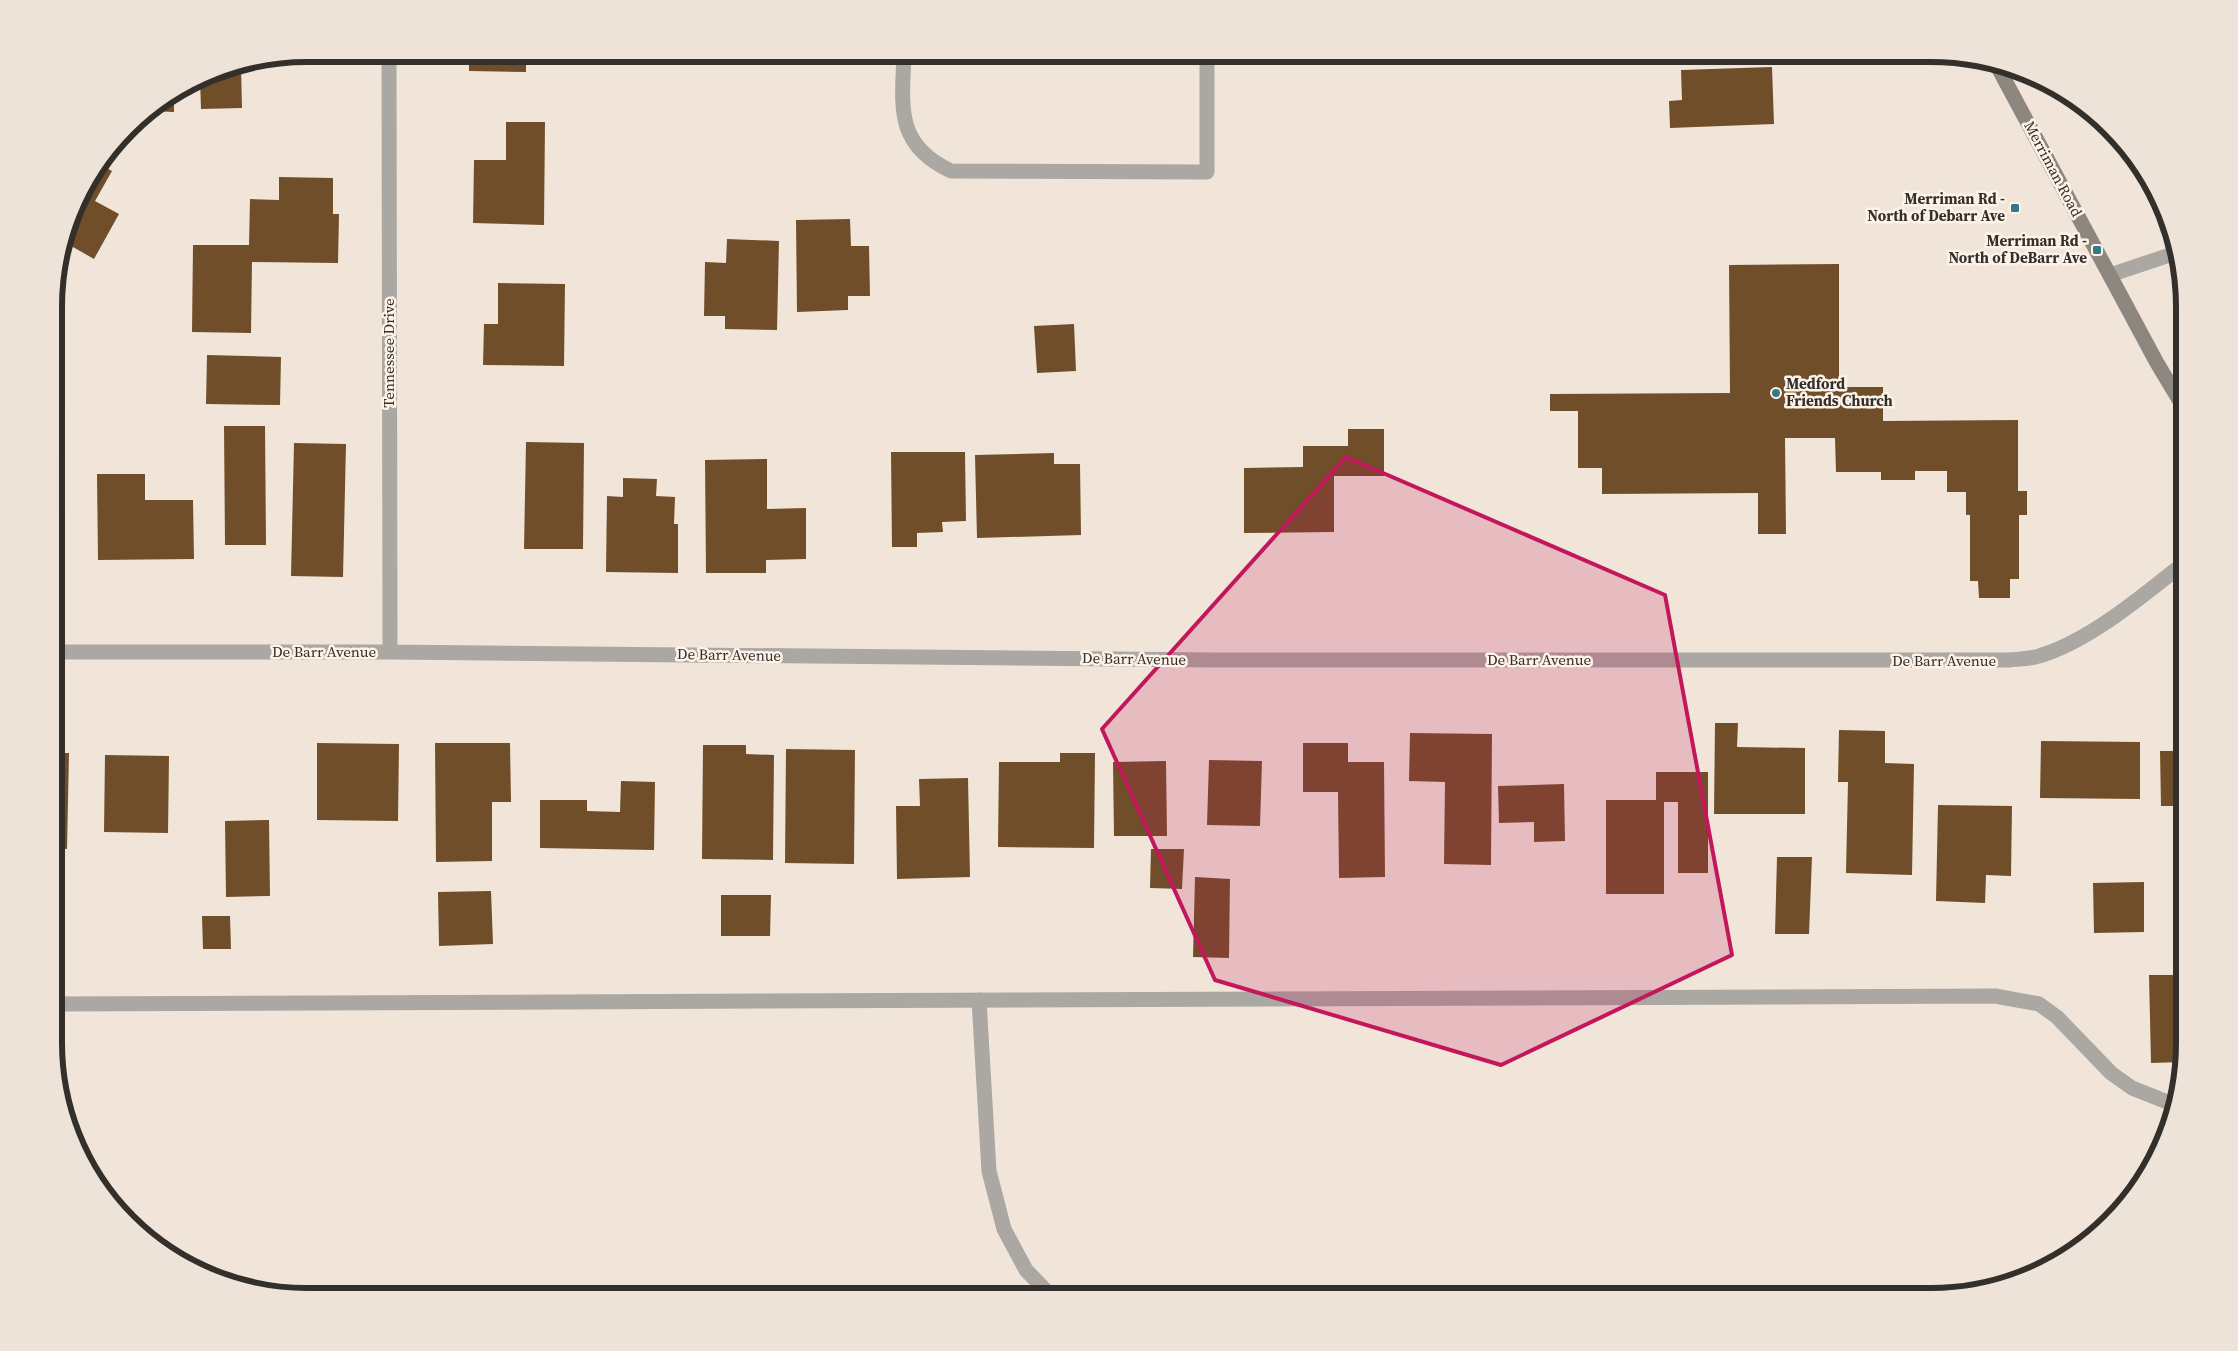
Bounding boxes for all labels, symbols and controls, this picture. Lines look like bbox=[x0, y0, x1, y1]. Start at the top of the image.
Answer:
street label: Merriman Road bbox=[2019, 117, 2088, 221]
place label: Merriman Rd - North of Debarr Ave bbox=[1867, 188, 2005, 226]
marker: Merriman Rd - North of Debarr Ave bbox=[2009, 202, 2021, 214]
place label: Merriman Rd - North of DeBarr Ave bbox=[1949, 230, 2087, 268]
marker: Merriman Rd - North of DeBarr Ave bbox=[2091, 244, 2103, 256]
street label: Tennessee Drive bbox=[378, 298, 399, 408]
place label: Medford Friends Church bbox=[1786, 373, 1893, 411]
marker: Medford Friends Church bbox=[1770, 387, 1782, 399]
street label: De Barr Avenue bbox=[272, 641, 376, 662]
street label: De Barr Avenue bbox=[677, 643, 782, 666]
street label: De Barr Avenue bbox=[1082, 647, 1187, 670]
street label: De Barr Avenue bbox=[1487, 649, 1591, 670]
street label: De Barr Avenue bbox=[1892, 650, 1996, 671]

